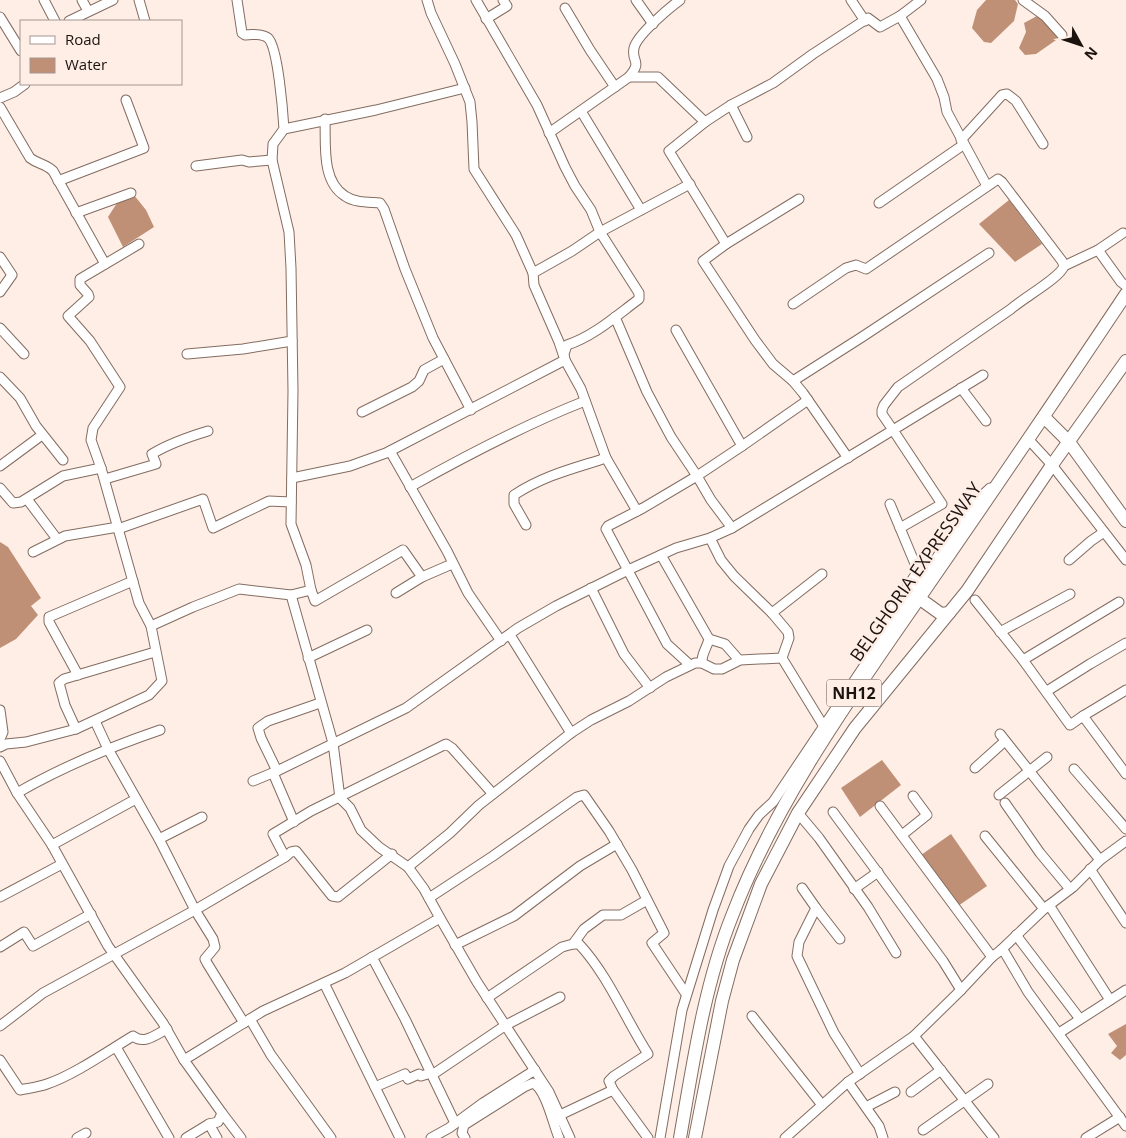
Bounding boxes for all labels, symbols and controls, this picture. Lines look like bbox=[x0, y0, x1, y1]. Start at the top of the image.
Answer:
legend bbox=[20, 20, 182, 85]
north arrow bbox=[1056, 20, 1106, 70]
text: Road bbox=[65, 29, 101, 49]
text: N bbox=[1080, 43, 1102, 64]
text: Water bbox=[65, 54, 107, 74]
street label: BELGHORIA EXPRESSWAY bbox=[844, 476, 987, 666]
road number: NH12 bbox=[826, 680, 882, 706]

